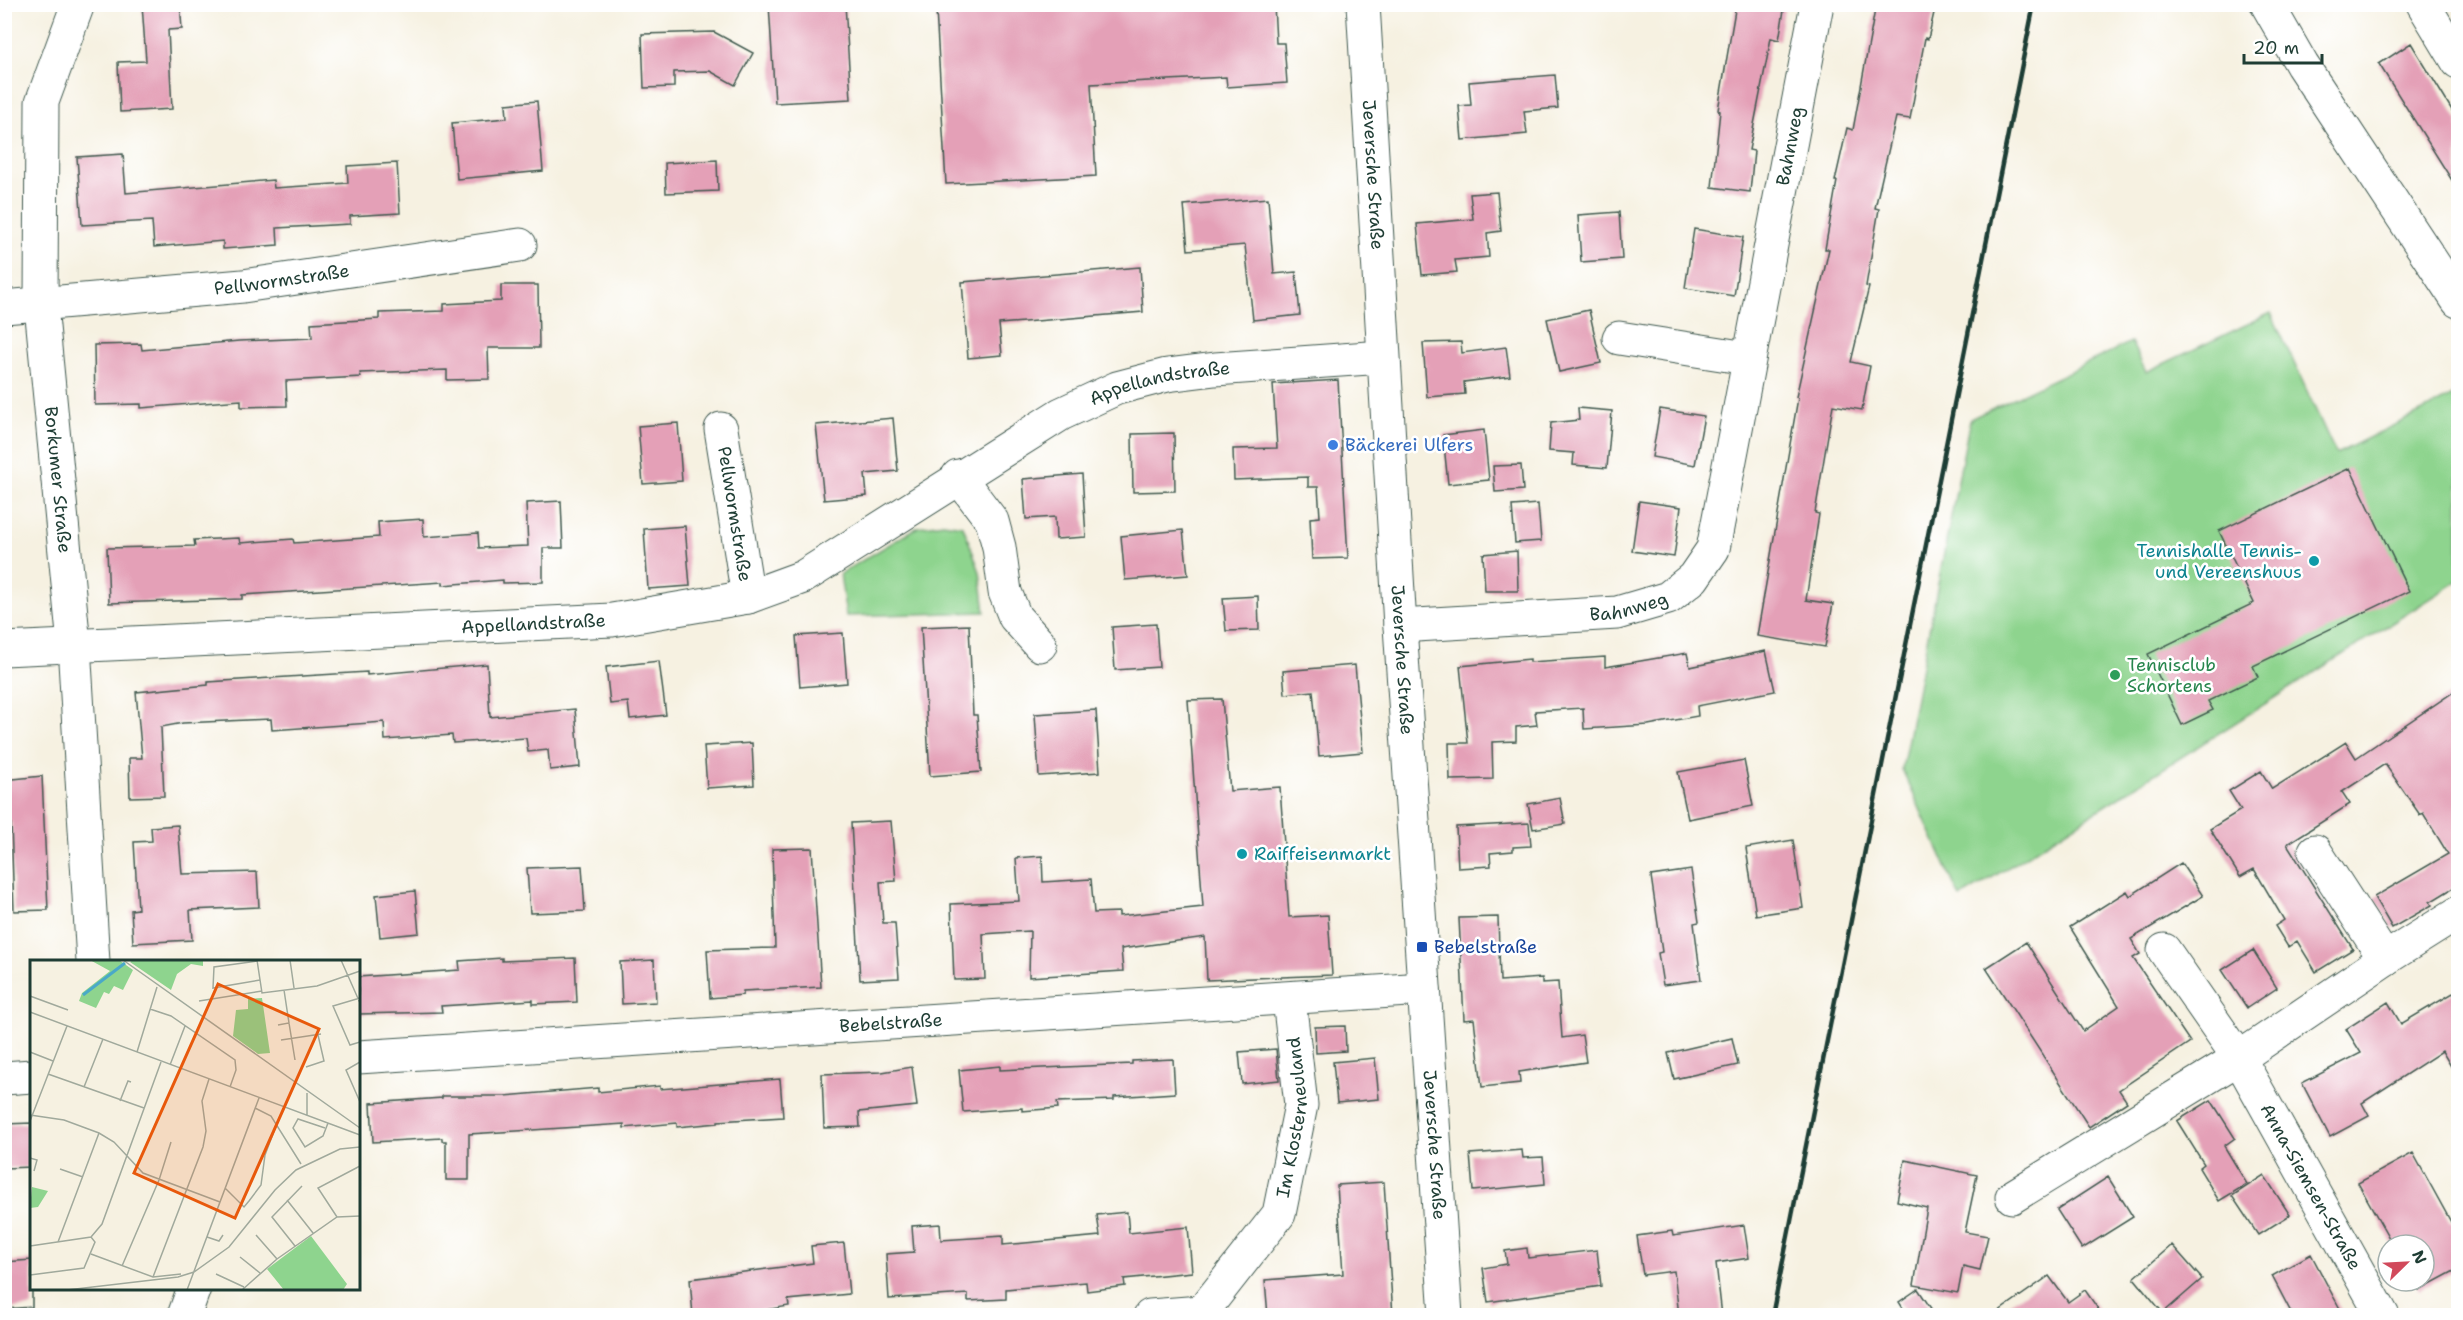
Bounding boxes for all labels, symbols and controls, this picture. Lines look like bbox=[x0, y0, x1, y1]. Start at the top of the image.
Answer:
scale bar bbox=[2244, 27, 2322, 65]
text: 20 m bbox=[2253, 36, 2299, 60]
street label: Jeversche Straße bbox=[1357, 99, 1390, 250]
street label: Bahnweg bbox=[1771, 105, 1809, 188]
street label: Pellwormstraße bbox=[213, 258, 351, 301]
street label: Appellandstraße bbox=[1085, 356, 1231, 411]
street label: Borkumer Straße bbox=[39, 405, 77, 554]
place label: Bäckerei Ulfers bbox=[1345, 433, 1473, 457]
marker: Bäckerei Ulfers bbox=[1326, 438, 1340, 452]
street label: Pellwormstraße bbox=[712, 445, 757, 583]
place label: Tennishalle Tennis- und Vereenshuus bbox=[2137, 539, 2302, 584]
marker: Tennishalle Tennis- und Vereenshuus bbox=[2307, 554, 2321, 568]
street label: Jeversche Straße bbox=[1386, 584, 1419, 736]
street label: Bahnweg bbox=[1589, 587, 1671, 627]
street label: Appellandstraße bbox=[461, 608, 606, 639]
place label: Tennisclub Schortens bbox=[2127, 653, 2216, 698]
marker: Tennisclub Schortens bbox=[2108, 668, 2122, 682]
place label: Raiffeisenmarkt bbox=[1254, 842, 1391, 866]
marker: Raiffeisenmarkt bbox=[1235, 847, 1249, 861]
place label: Bebelstraße bbox=[1434, 935, 1537, 959]
marker: Bebelstraße bbox=[1415, 940, 1429, 954]
inset map bbox=[30, 960, 360, 1290]
street label: Bebelstraße bbox=[839, 1008, 943, 1038]
street label: Im Klosterneuland bbox=[1271, 1036, 1313, 1200]
street label: Jeversche Straße bbox=[1418, 1069, 1452, 1221]
street label: Anna-Siemsen-Straße bbox=[2255, 1099, 2367, 1274]
north arrow bbox=[2376, 1233, 2436, 1293]
text: N bbox=[2407, 1247, 2431, 1267]

